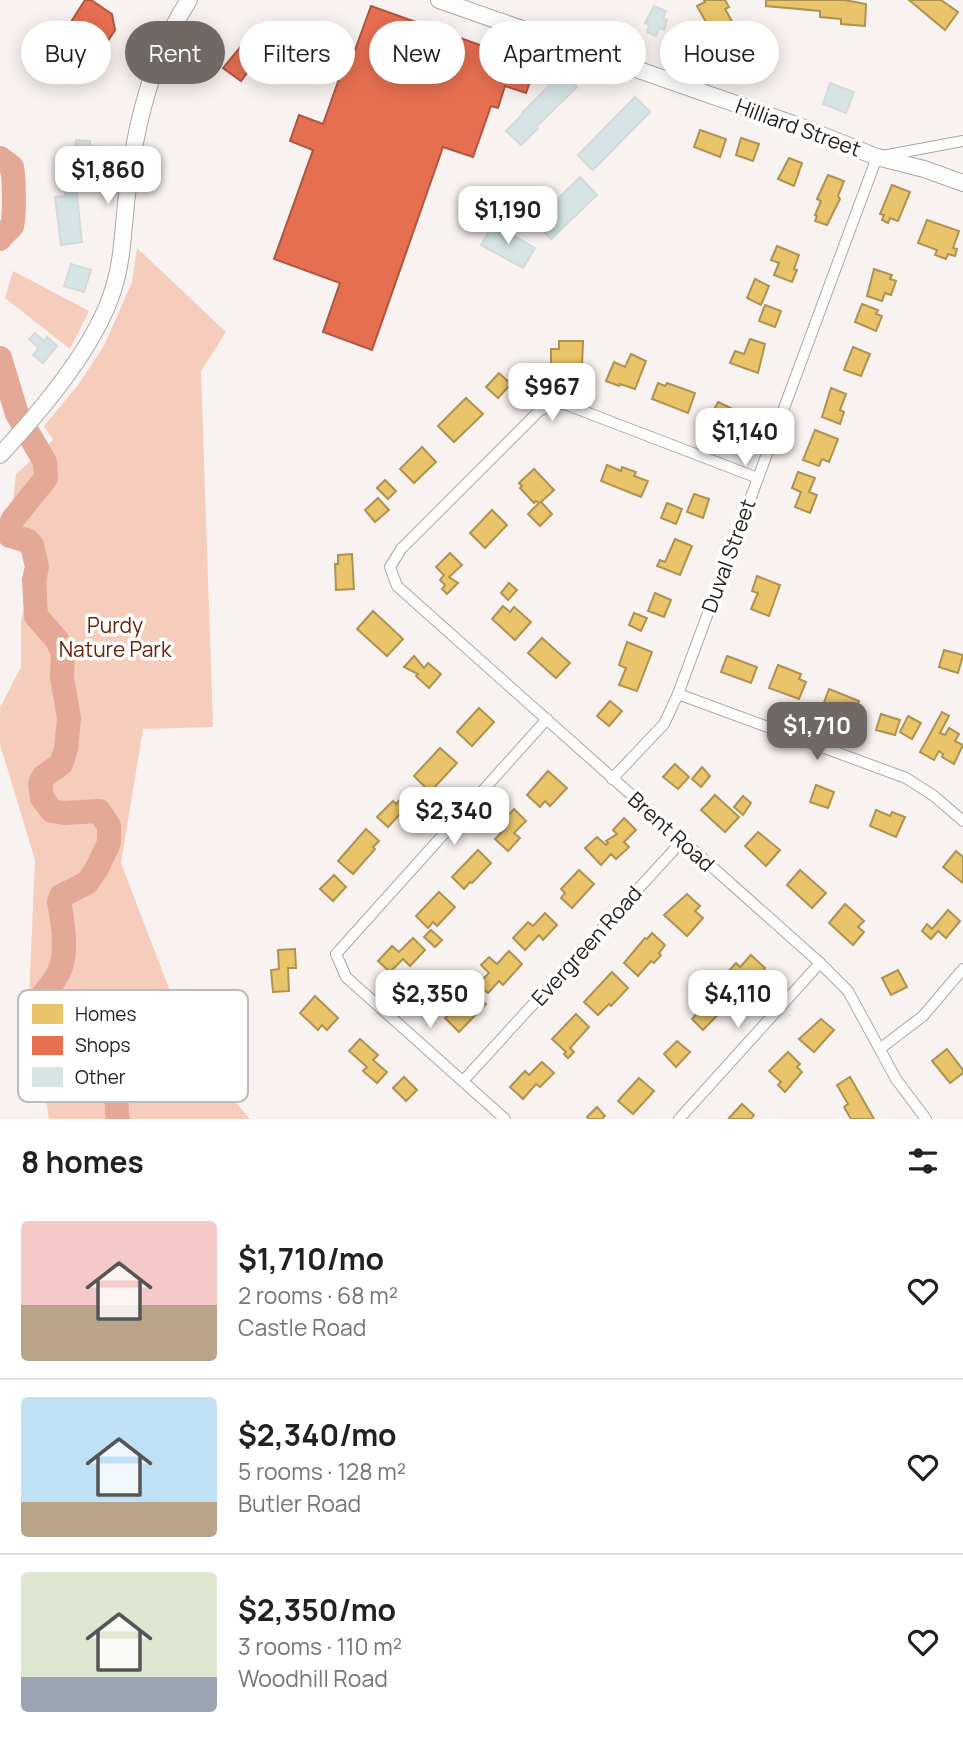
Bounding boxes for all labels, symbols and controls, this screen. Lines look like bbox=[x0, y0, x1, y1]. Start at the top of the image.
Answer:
chip: Buy bbox=[21, 21, 111, 84]
chip: Rent bbox=[125, 21, 225, 84]
chip: Filters bbox=[239, 21, 355, 84]
chip: New bbox=[369, 21, 465, 84]
chip: Apartment bbox=[479, 21, 646, 84]
chip: House bbox=[660, 21, 779, 84]
street label: Hilliard Street bbox=[732, 91, 865, 163]
pin: $1,860 bbox=[51, 146, 165, 206]
text: $1,860 bbox=[71, 153, 145, 185]
pin: $1,190 bbox=[451, 187, 565, 246]
text: $1,190 bbox=[474, 193, 542, 225]
pin: $967 bbox=[511, 364, 593, 423]
text: $967 bbox=[524, 370, 580, 402]
pin: $1,140 bbox=[688, 408, 802, 468]
text: $1,140 bbox=[711, 415, 779, 447]
street label: Duval Street bbox=[695, 495, 762, 616]
park label: Purdy Nature Park bbox=[59, 611, 172, 663]
pin: $1,710 bbox=[760, 702, 874, 762]
text: $1,710 bbox=[783, 709, 851, 741]
street label: Brent Road bbox=[623, 785, 721, 877]
pin: $2,340 bbox=[397, 788, 511, 847]
text: $2,340 bbox=[415, 794, 493, 826]
street label: Evergreen Road bbox=[525, 879, 648, 1011]
pin: $2,350 bbox=[373, 970, 487, 1030]
pin: $4,110 bbox=[681, 970, 795, 1030]
text: $2,350 bbox=[391, 977, 469, 1009]
text: $4,110 bbox=[704, 977, 772, 1009]
legend bbox=[18, 990, 248, 1102]
text: Homes bbox=[75, 1001, 136, 1027]
text: Shops bbox=[75, 1032, 130, 1058]
text: Other bbox=[75, 1064, 126, 1090]
text: 8 homes bbox=[21, 1141, 144, 1182]
icon: filters bbox=[904, 1142, 942, 1180]
text: $1,710/mo bbox=[238, 1238, 384, 1279]
icon: home bbox=[77, 1249, 161, 1333]
icon: heart bbox=[904, 1272, 942, 1310]
text: 2 rooms · 68 m² bbox=[238, 1279, 398, 1311]
text: Castle Road bbox=[238, 1311, 366, 1343]
text: $2,340/mo bbox=[238, 1414, 397, 1455]
icon: home bbox=[77, 1425, 161, 1509]
icon: heart bbox=[904, 1448, 942, 1486]
text: 5 rooms · 128 m² bbox=[238, 1455, 406, 1487]
text: Butler Road bbox=[238, 1487, 361, 1519]
text: $2,350/mo bbox=[238, 1589, 396, 1630]
icon: home bbox=[77, 1600, 161, 1684]
icon: heart bbox=[904, 1623, 942, 1661]
text: 3 rooms · 110 m² bbox=[238, 1630, 402, 1662]
text: Woodhill Road bbox=[238, 1662, 388, 1694]

